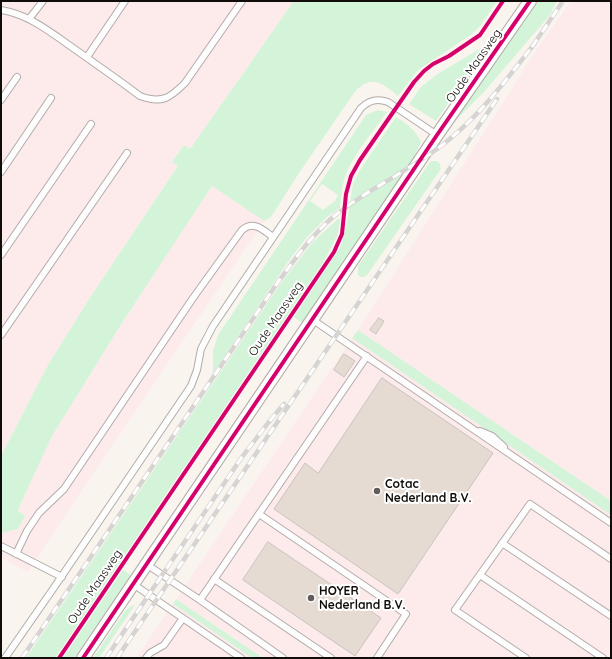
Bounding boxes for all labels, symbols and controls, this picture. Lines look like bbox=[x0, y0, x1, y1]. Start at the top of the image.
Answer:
street label: Oude Maasweg bbox=[443, 26, 505, 106]
street label: Oude Maasweg bbox=[246, 279, 306, 359]
place label: Cotac Nederland B.V. bbox=[385, 477, 472, 505]
marker: Cotac Nederland B.V. bbox=[372, 486, 382, 496]
street label: Oude Maasweg bbox=[65, 547, 125, 627]
place label: HOYER Nederland B.V. bbox=[319, 584, 406, 612]
marker: HOYER Nederland B.V. bbox=[306, 593, 316, 603]

